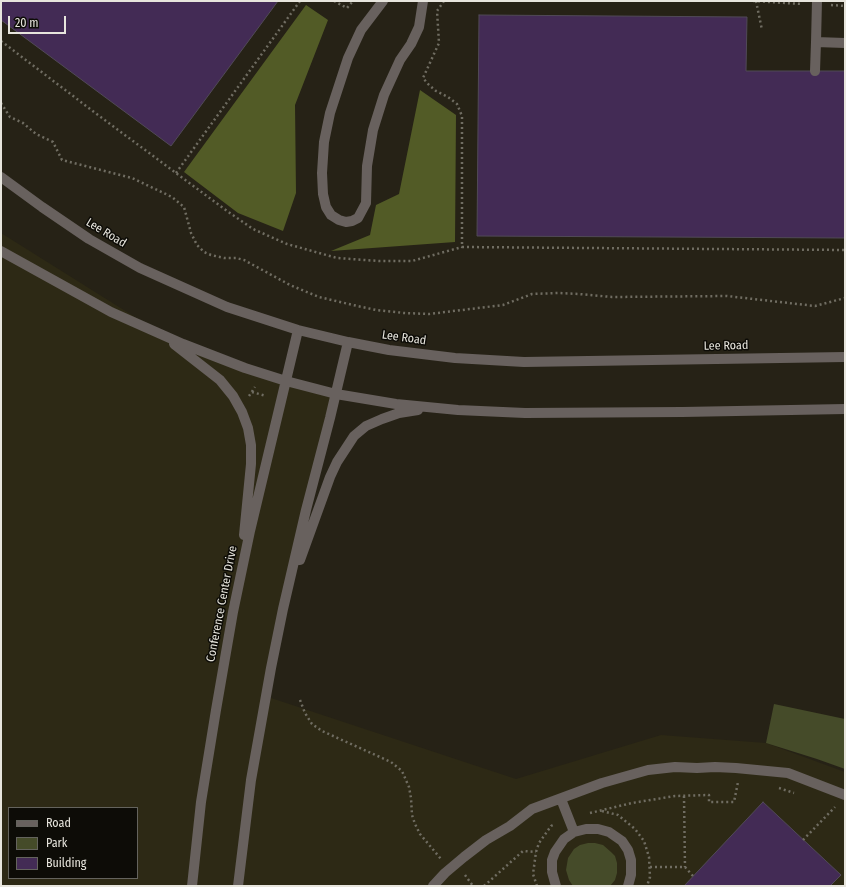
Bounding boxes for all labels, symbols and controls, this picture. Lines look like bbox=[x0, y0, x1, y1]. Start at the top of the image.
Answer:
scale bar bbox=[10, 8, 68, 34]
text: 20 m bbox=[15, 16, 39, 30]
street label: Lee Road bbox=[83, 215, 129, 251]
street label: Lee Road bbox=[381, 328, 427, 348]
street label: Lee Road bbox=[704, 338, 748, 354]
street label: Conference Center Drive bbox=[204, 545, 240, 663]
legend bbox=[8, 807, 138, 879]
text: Road bbox=[46, 816, 71, 830]
text: Park bbox=[46, 836, 67, 850]
text: Building bbox=[46, 856, 86, 870]

